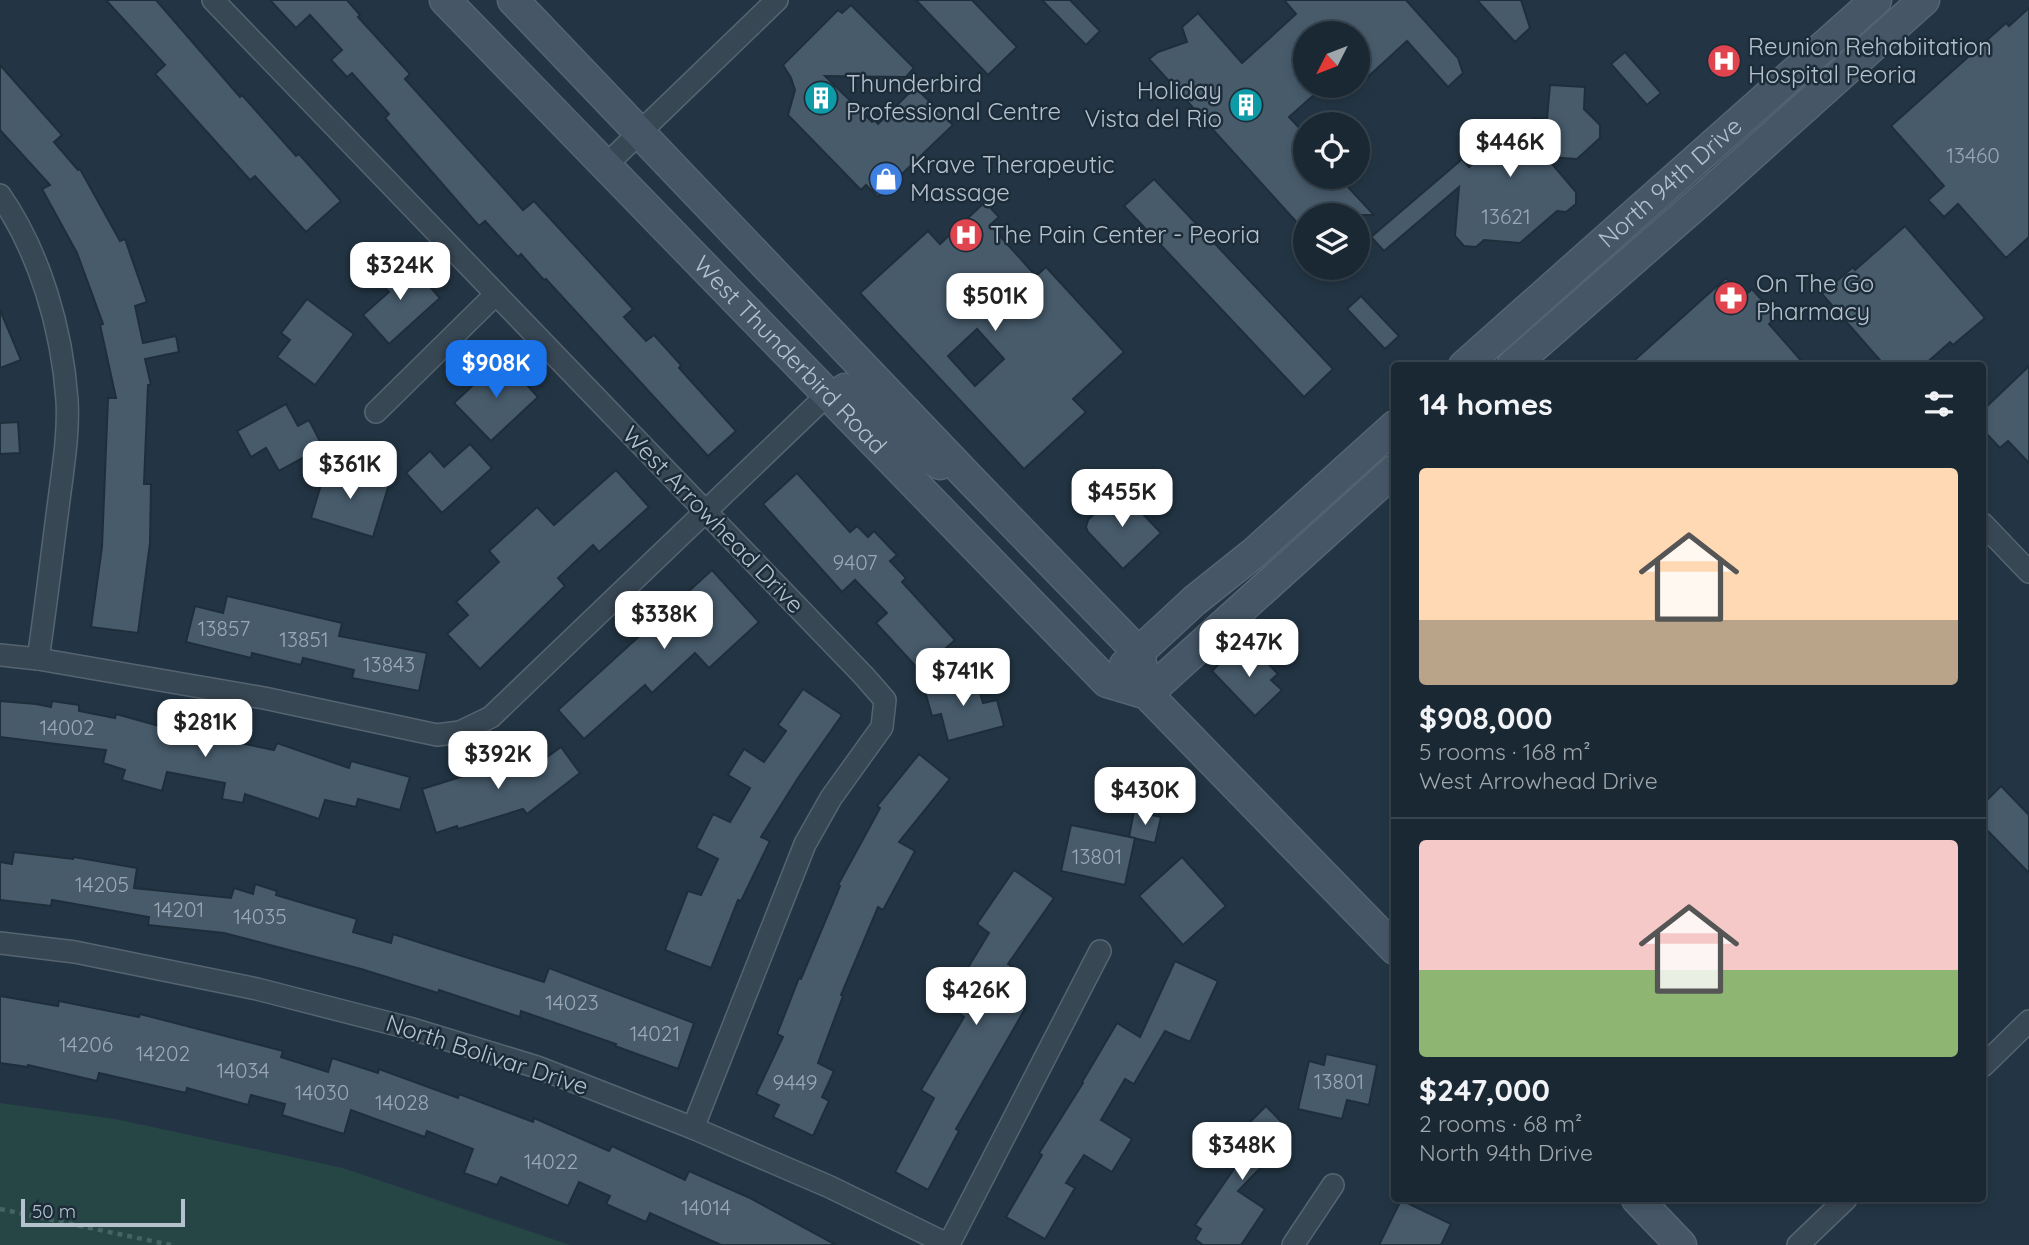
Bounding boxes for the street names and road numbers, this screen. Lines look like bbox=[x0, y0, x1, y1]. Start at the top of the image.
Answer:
street label: North 94th Drive bbox=[1592, 110, 1748, 254]
street label: West Thunderbird Road bbox=[688, 249, 893, 460]
street label: West Arrowhead Drive bbox=[616, 419, 811, 619]
street label: North Bolivar Drive bbox=[382, 1007, 592, 1101]

